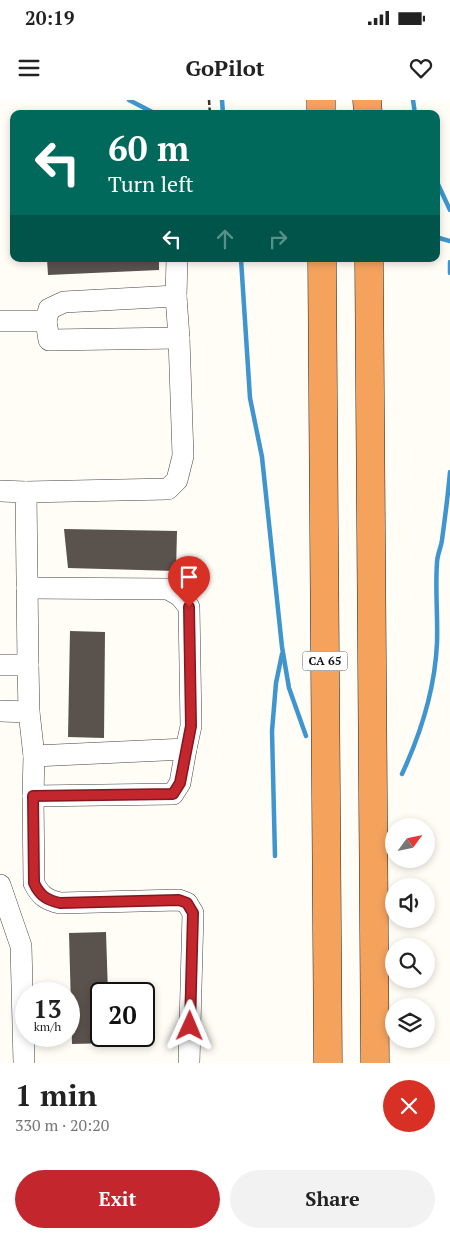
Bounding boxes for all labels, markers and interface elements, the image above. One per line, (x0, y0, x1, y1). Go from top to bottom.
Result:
text: 20:19 (25, 5, 74, 30)
text: GoPilot (185, 53, 265, 82)
icon: menu (15, 54, 43, 82)
icon: heart (407, 54, 435, 82)
text: 60 m (108, 125, 189, 171)
icon: left (25, 130, 90, 195)
text: Turn left (108, 169, 194, 198)
icon: left (158, 225, 186, 253)
icon: ahead (211, 225, 239, 253)
icon: right (264, 225, 292, 253)
pin (168, 556, 210, 607)
icon: arrive (175, 563, 203, 591)
road number: CA 65 (302, 652, 348, 670)
north arrow (385, 818, 435, 868)
map controls (385, 818, 435, 1048)
button: sound (385, 878, 435, 928)
button: search (385, 938, 435, 988)
speed limit sign: 20 (90, 982, 155, 1047)
text: 13 (33, 992, 62, 1025)
button: layers (385, 998, 435, 1048)
position arrow (163, 999, 215, 1051)
text: km/h (34, 1019, 61, 1034)
text: 1 min (15, 1075, 97, 1115)
button: close (383, 1080, 435, 1132)
text: 330 m · 20:20 (15, 1114, 109, 1136)
button: Exit (15, 1170, 220, 1228)
button: Share (230, 1170, 435, 1228)

